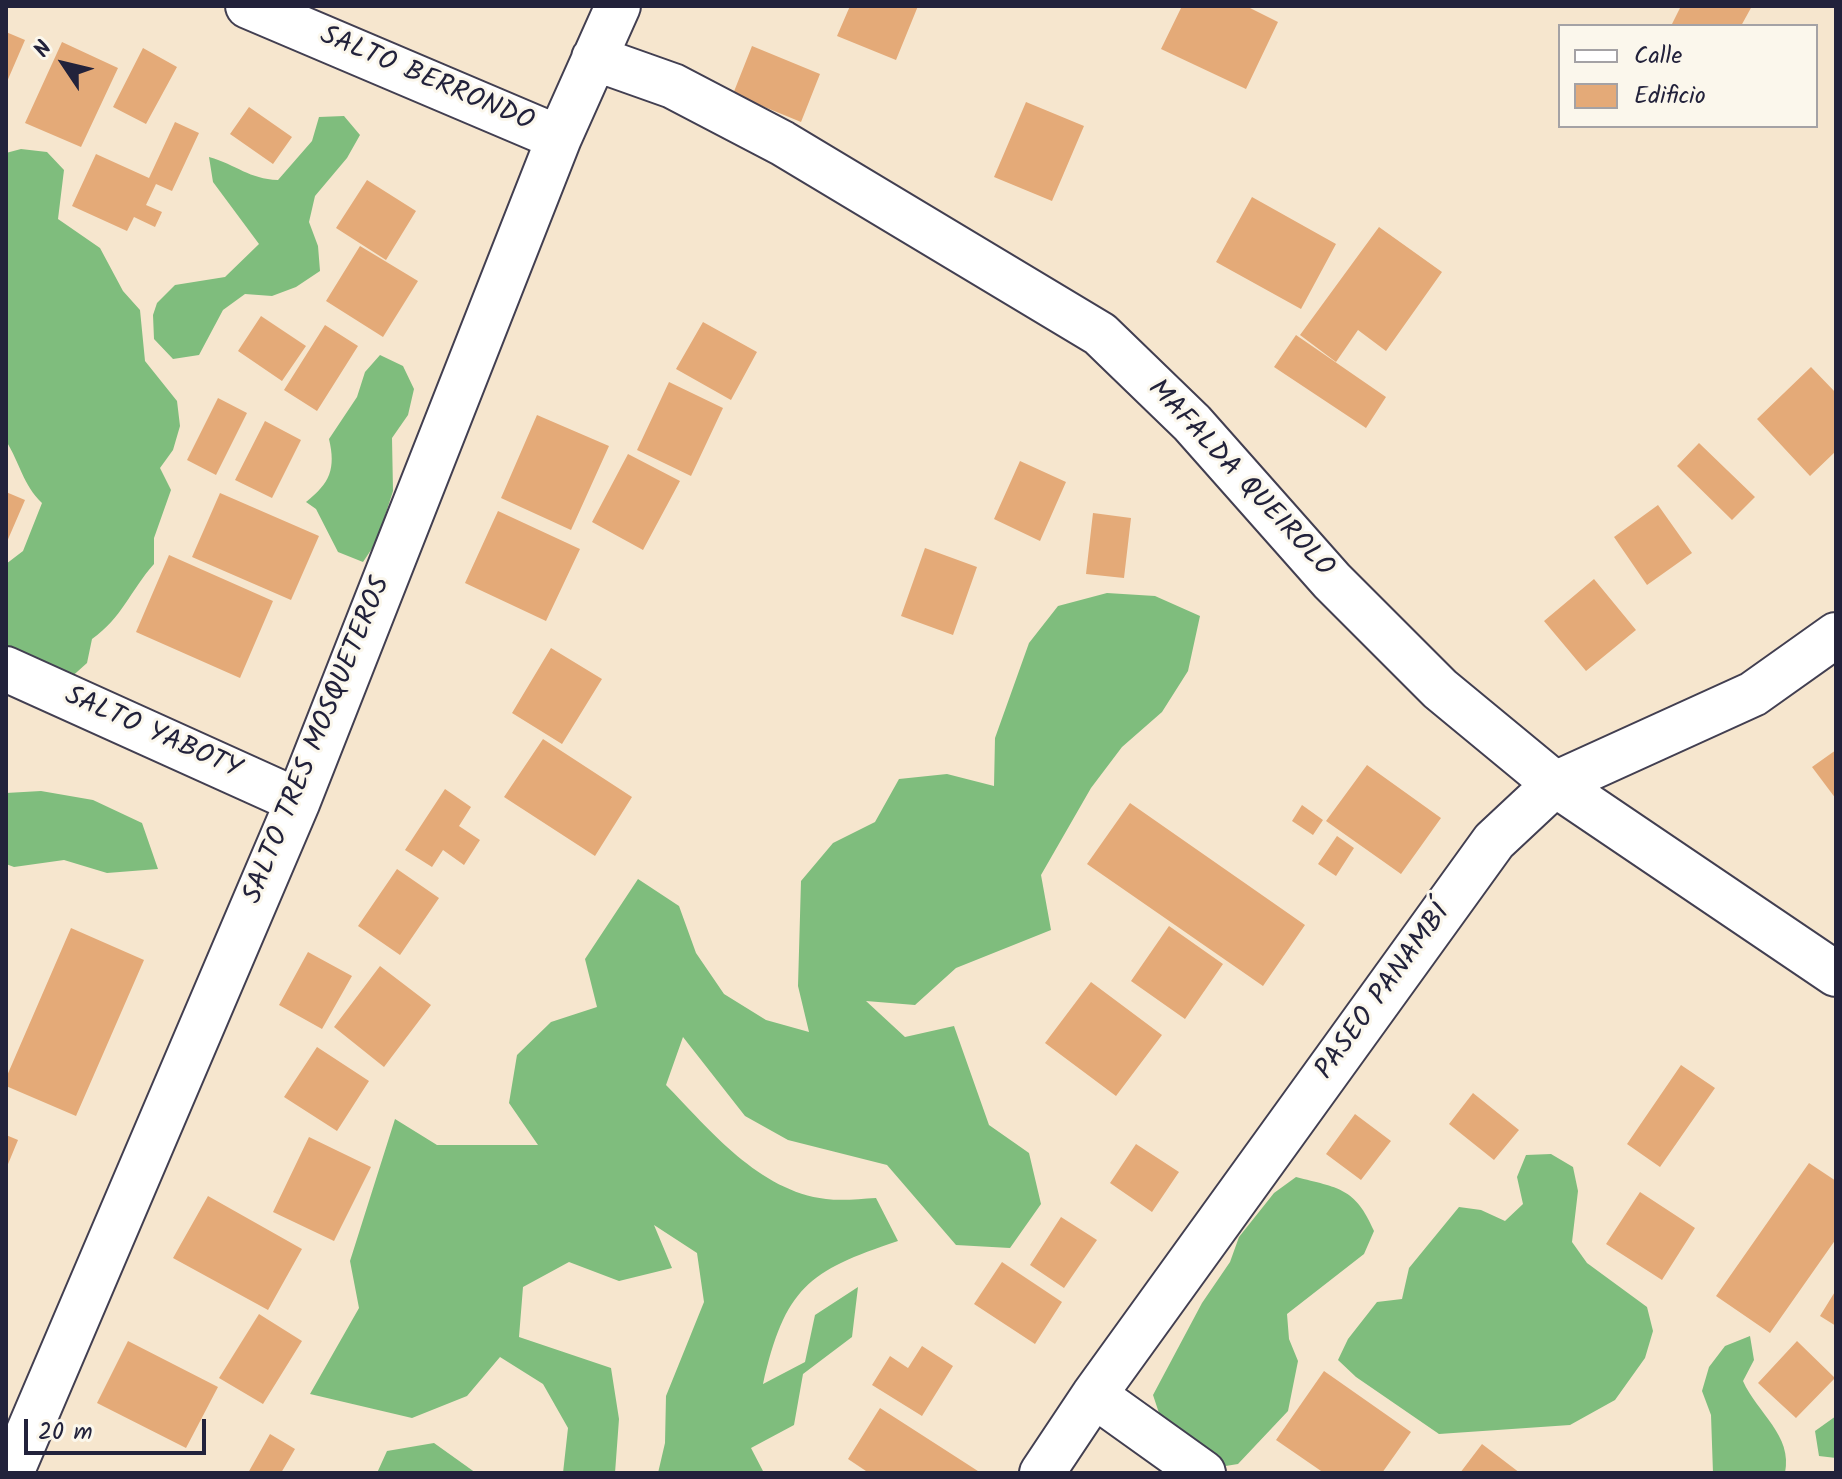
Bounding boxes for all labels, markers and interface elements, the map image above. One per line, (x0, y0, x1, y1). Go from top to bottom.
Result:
street label: SALTO BERRONDO (314, 21, 538, 141)
north arrow (24, 24, 104, 104)
legend (1558, 24, 1818, 128)
text: N (26, 34, 62, 66)
text: Calle (1634, 37, 1682, 76)
text: Edificio (1634, 77, 1706, 116)
street label: MAFALDA QUEIROLO (1139, 374, 1339, 586)
street label: SALTO TRES MOSQUETEROS (238, 573, 400, 909)
street label: SALTO YABOTY (58, 681, 246, 789)
street label: PASEO PANAMBÍ (1310, 899, 1460, 1087)
scale bar (28, 1403, 210, 1453)
text: 20 m (38, 1413, 93, 1452)

